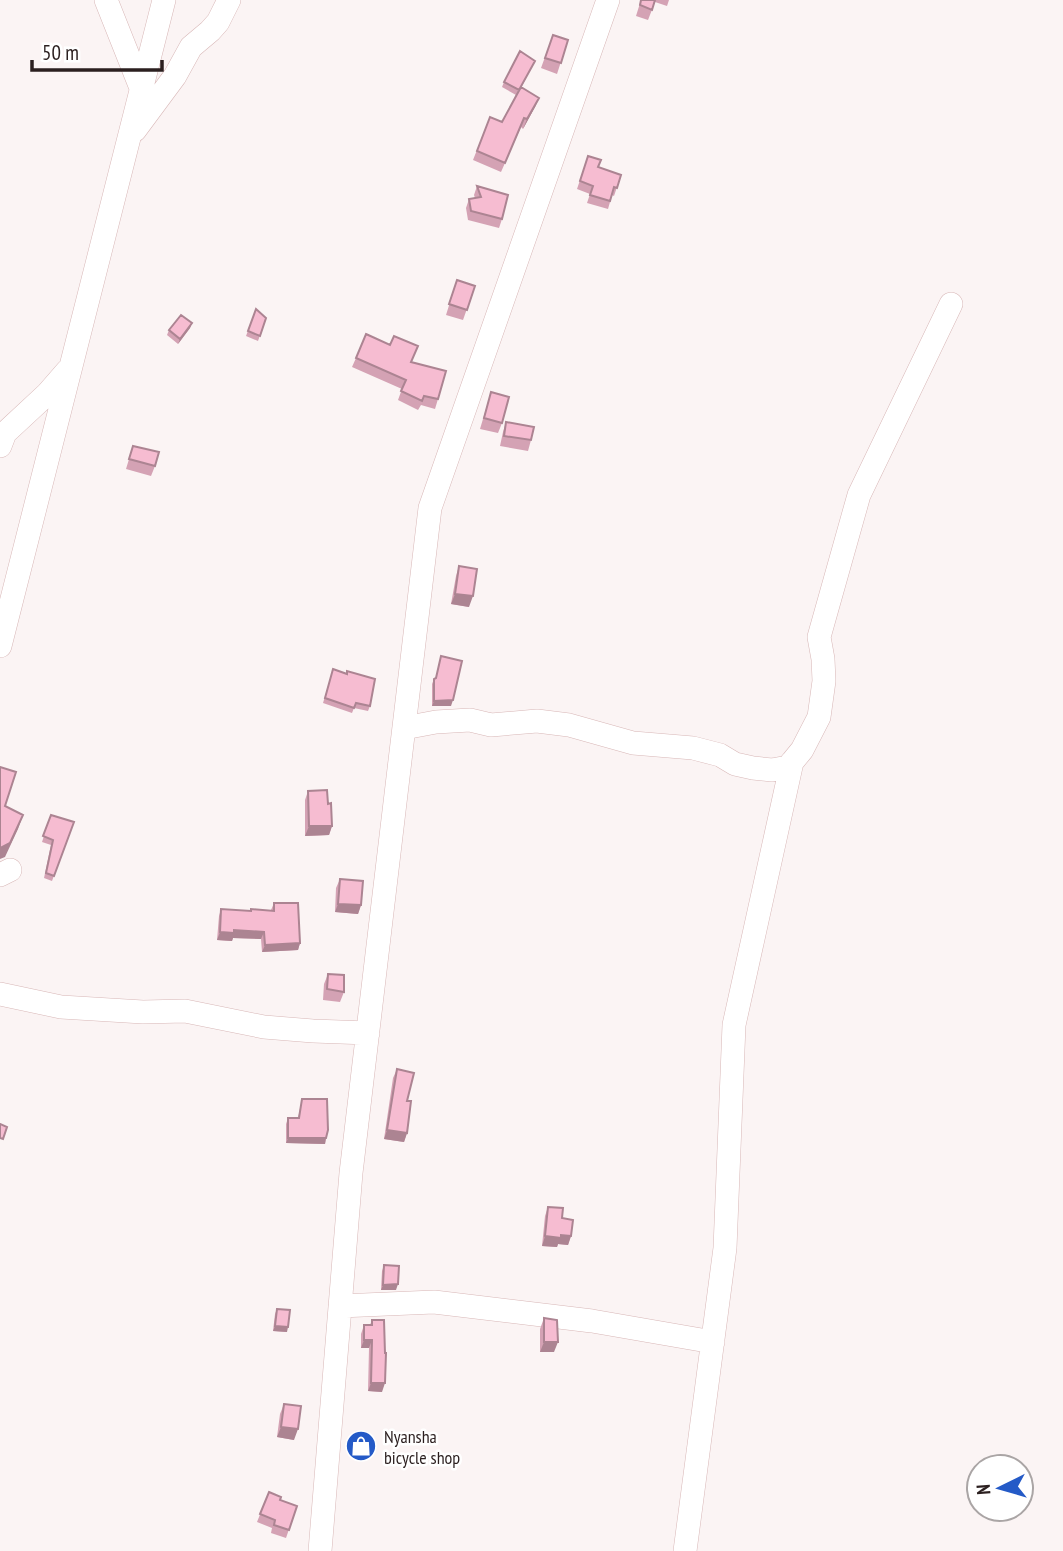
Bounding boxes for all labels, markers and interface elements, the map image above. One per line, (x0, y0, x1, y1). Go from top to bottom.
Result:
scale bar (32, 28, 161, 72)
text: 50 m (42, 39, 79, 66)
place label: Nyansha bicycle shop (384, 1425, 460, 1469)
shop icon: Nyansha bicycle shop (344, 1429, 378, 1463)
north arrow (965, 1453, 1035, 1523)
text: N (971, 1483, 995, 1496)

